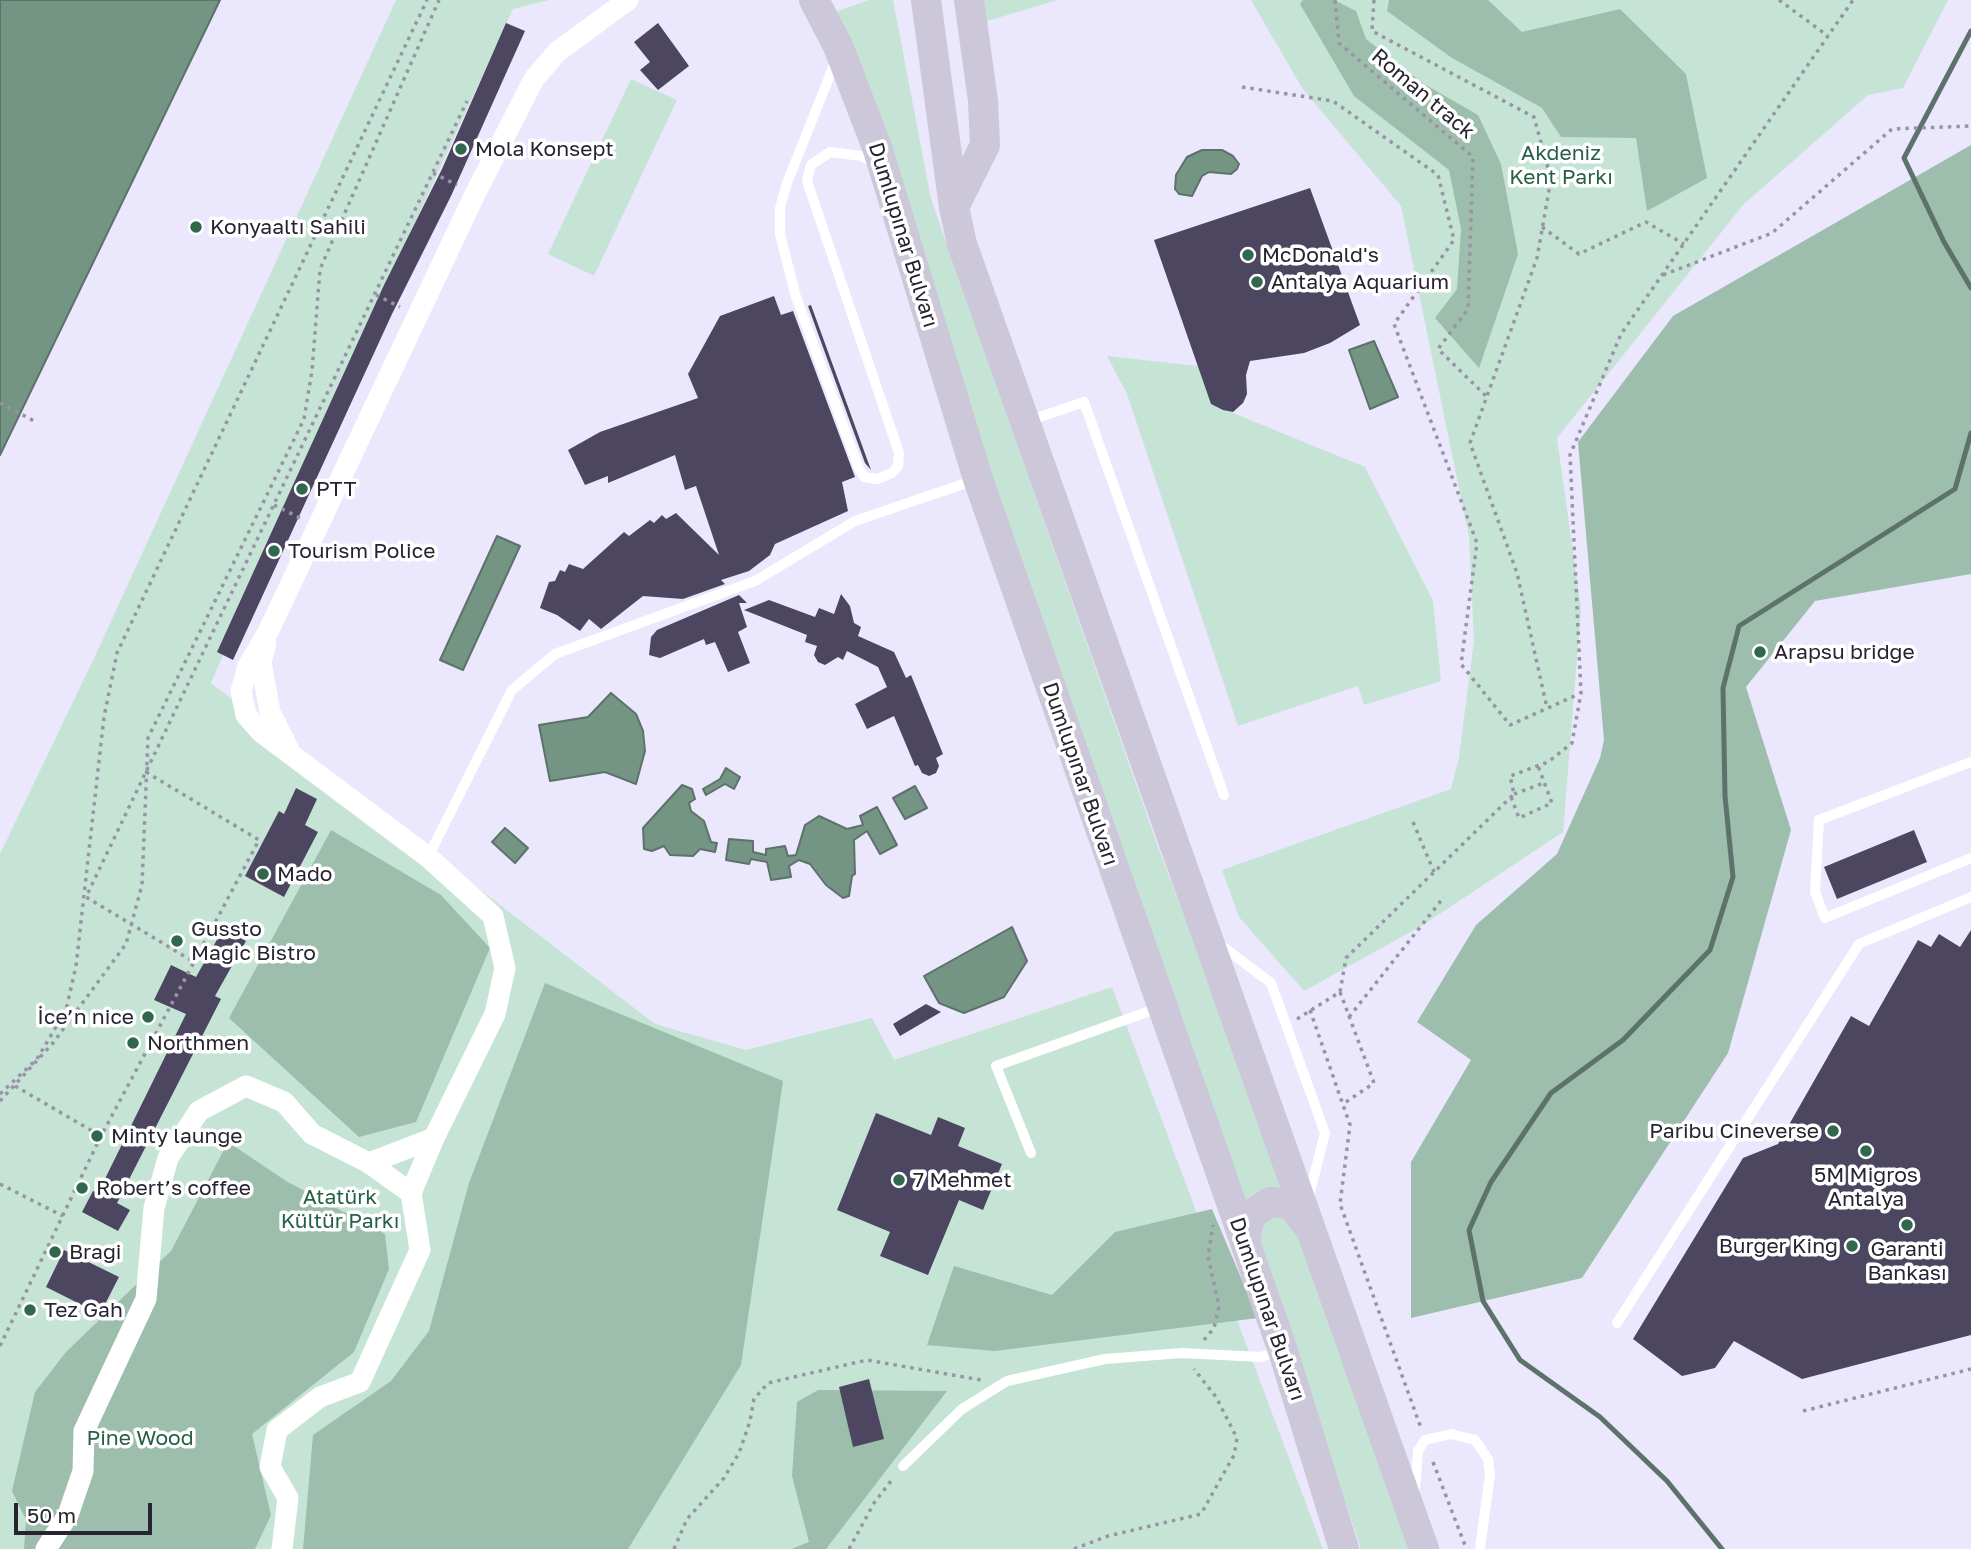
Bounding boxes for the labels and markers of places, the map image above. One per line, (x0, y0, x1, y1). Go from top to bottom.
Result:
place label: Mola Konsept (475, 136, 614, 162)
marker: Mola Konsept (453, 141, 469, 157)
place label: Konyaaltı Sahili (210, 214, 366, 240)
marker: Konyaaltı Sahili (188, 219, 204, 235)
place label: McDonald's (1262, 242, 1379, 268)
marker: McDonald's (1240, 247, 1256, 263)
place label: Antalya Aquarium (1271, 269, 1449, 295)
marker: Antalya Aquarium (1249, 274, 1265, 290)
place label: PTT (316, 476, 356, 502)
marker: PTT (294, 481, 310, 497)
place label: Tourism Police (288, 538, 435, 564)
marker: Tourism Police (266, 543, 282, 559)
place label: Arapsu bridge (1774, 639, 1915, 665)
marker: Arapsu bridge (1752, 644, 1768, 660)
place label: Mado (277, 861, 332, 887)
marker: Mado (255, 866, 271, 882)
place label: Gussto Magic Bistro (191, 916, 316, 966)
marker: Gussto Magic Bistro (169, 933, 185, 949)
place label: İce’n nice (37, 1004, 134, 1030)
marker: İce’n nice (140, 1009, 156, 1025)
place label: Northmen (147, 1030, 249, 1056)
marker: Northmen (125, 1035, 141, 1051)
place label: Paribu Cineverse (1649, 1118, 1819, 1144)
place label: Minty launge (111, 1123, 243, 1149)
marker: Paribu Cineverse (1825, 1123, 1841, 1139)
marker: Minty launge (89, 1128, 105, 1144)
marker: 5M Migros Antalya (1858, 1143, 1874, 1159)
place label: 5M Migros Antalya (1814, 1162, 1918, 1212)
place label: 7 Mehmet (913, 1167, 1012, 1193)
marker: 7 Mehmet (891, 1172, 907, 1188)
place label: Robert’s coffee (96, 1175, 251, 1201)
marker: Robert’s coffee (74, 1180, 90, 1196)
marker: Garanti Bankası (1899, 1217, 1915, 1233)
place label: Burger King (1719, 1233, 1838, 1259)
place label: Garanti Bankası (1867, 1236, 1947, 1286)
marker: Burger King (1844, 1238, 1860, 1254)
place label: Bragi (69, 1239, 121, 1265)
marker: Bragi (47, 1244, 63, 1260)
place label: Tez Gah (44, 1297, 123, 1323)
marker: Tez Gah (22, 1302, 38, 1318)

